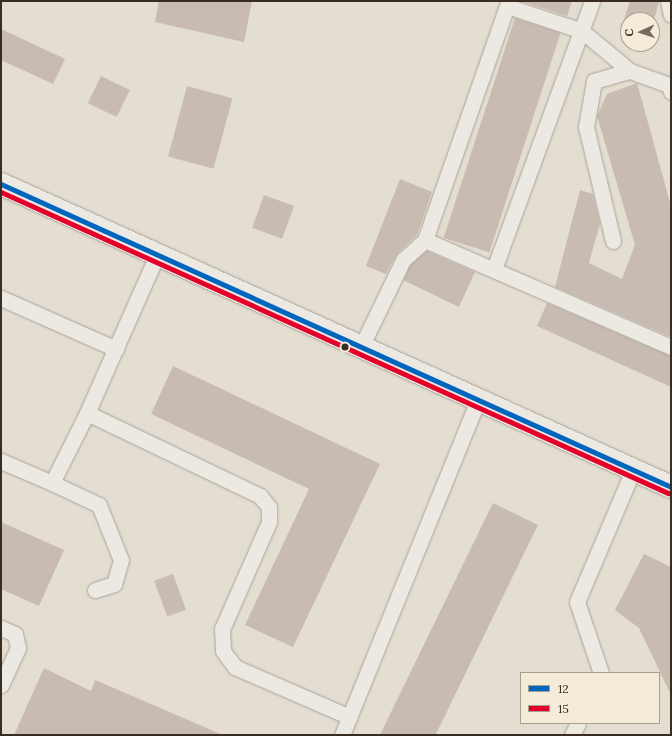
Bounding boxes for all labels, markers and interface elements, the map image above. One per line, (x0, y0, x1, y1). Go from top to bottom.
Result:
north arrow (620, 12, 660, 52)
text: С (622, 28, 636, 37)
unlabelled marker (340, 342, 350, 352)
legend (520, 672, 660, 724)
text: 12 (558, 681, 569, 696)
text: 15 (558, 701, 569, 716)

